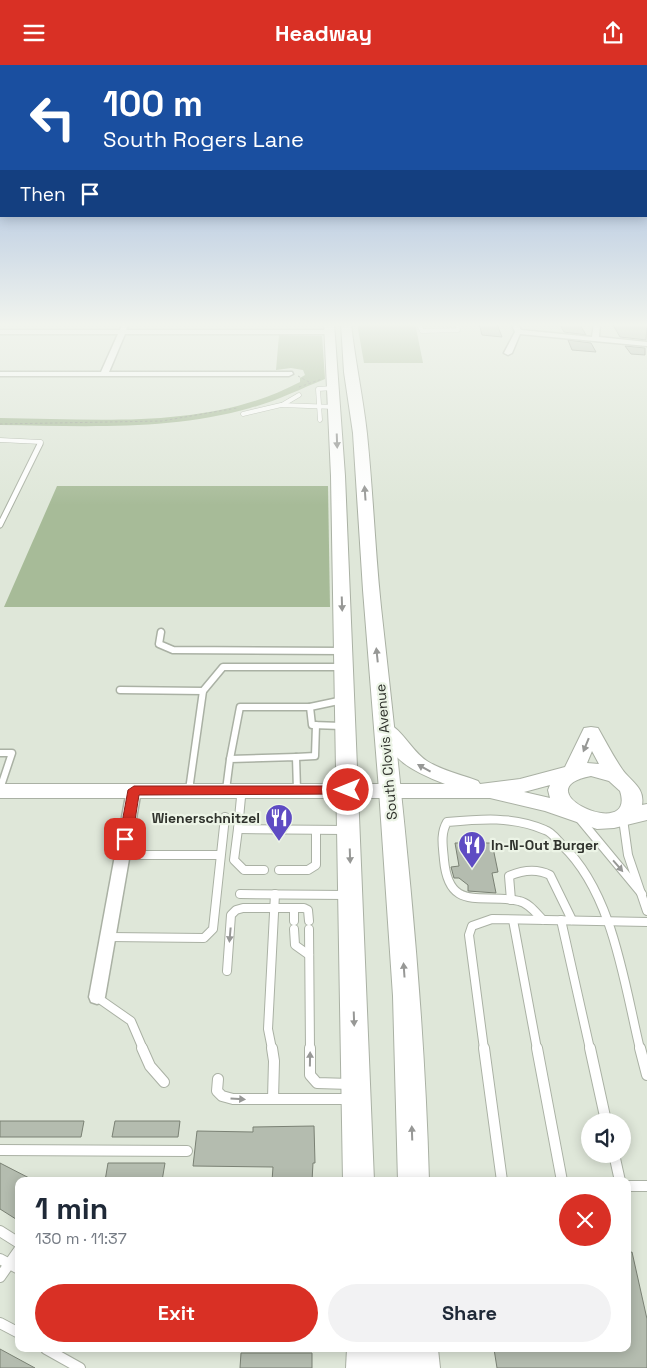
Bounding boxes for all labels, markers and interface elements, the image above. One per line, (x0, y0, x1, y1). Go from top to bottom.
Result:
icon: menu (20, 19, 48, 47)
text: Headway (275, 19, 372, 47)
icon: share (599, 19, 627, 47)
text: 100 m (103, 82, 203, 126)
icon: left (20, 85, 85, 150)
text: South Rogers Lane (103, 125, 304, 153)
icon: arrive (76, 180, 104, 208)
text: Then (20, 182, 66, 207)
one-way arrow (333, 434, 341, 450)
one-way arrow (360, 484, 368, 500)
one-way arrow (338, 596, 346, 612)
one-way arrow (373, 646, 381, 662)
street label: South Clovis Avenue (371, 683, 401, 821)
one-way arrow (582, 738, 590, 752)
position arrow (321, 763, 373, 815)
one-way arrow (418, 763, 431, 772)
restaurant icon: Wienerschnitzel (264, 803, 294, 842)
place label: Wienerschnitzel (152, 809, 260, 827)
pin (104, 818, 146, 860)
icon: arrive (111, 825, 139, 853)
restaurant icon: In-N-Out Burger (457, 830, 487, 869)
place label: In-N-Out Burger (491, 836, 599, 854)
one-way arrow (346, 848, 354, 864)
one-way arrow (612, 860, 623, 872)
one-way arrow (225, 928, 233, 944)
one-way arrow (399, 962, 407, 978)
one-way arrow (351, 1011, 359, 1027)
one-way arrow (306, 1051, 314, 1067)
one-way arrow (230, 1095, 246, 1103)
map controls (581, 1113, 631, 1163)
button: sound (581, 1113, 631, 1163)
one-way arrow (407, 1124, 415, 1140)
text: 1 min (35, 1189, 108, 1228)
button: close (559, 1194, 611, 1246)
text: 130 m · 11:37 (35, 1228, 127, 1249)
button: Exit (35, 1284, 318, 1342)
button: Share (328, 1284, 611, 1342)

